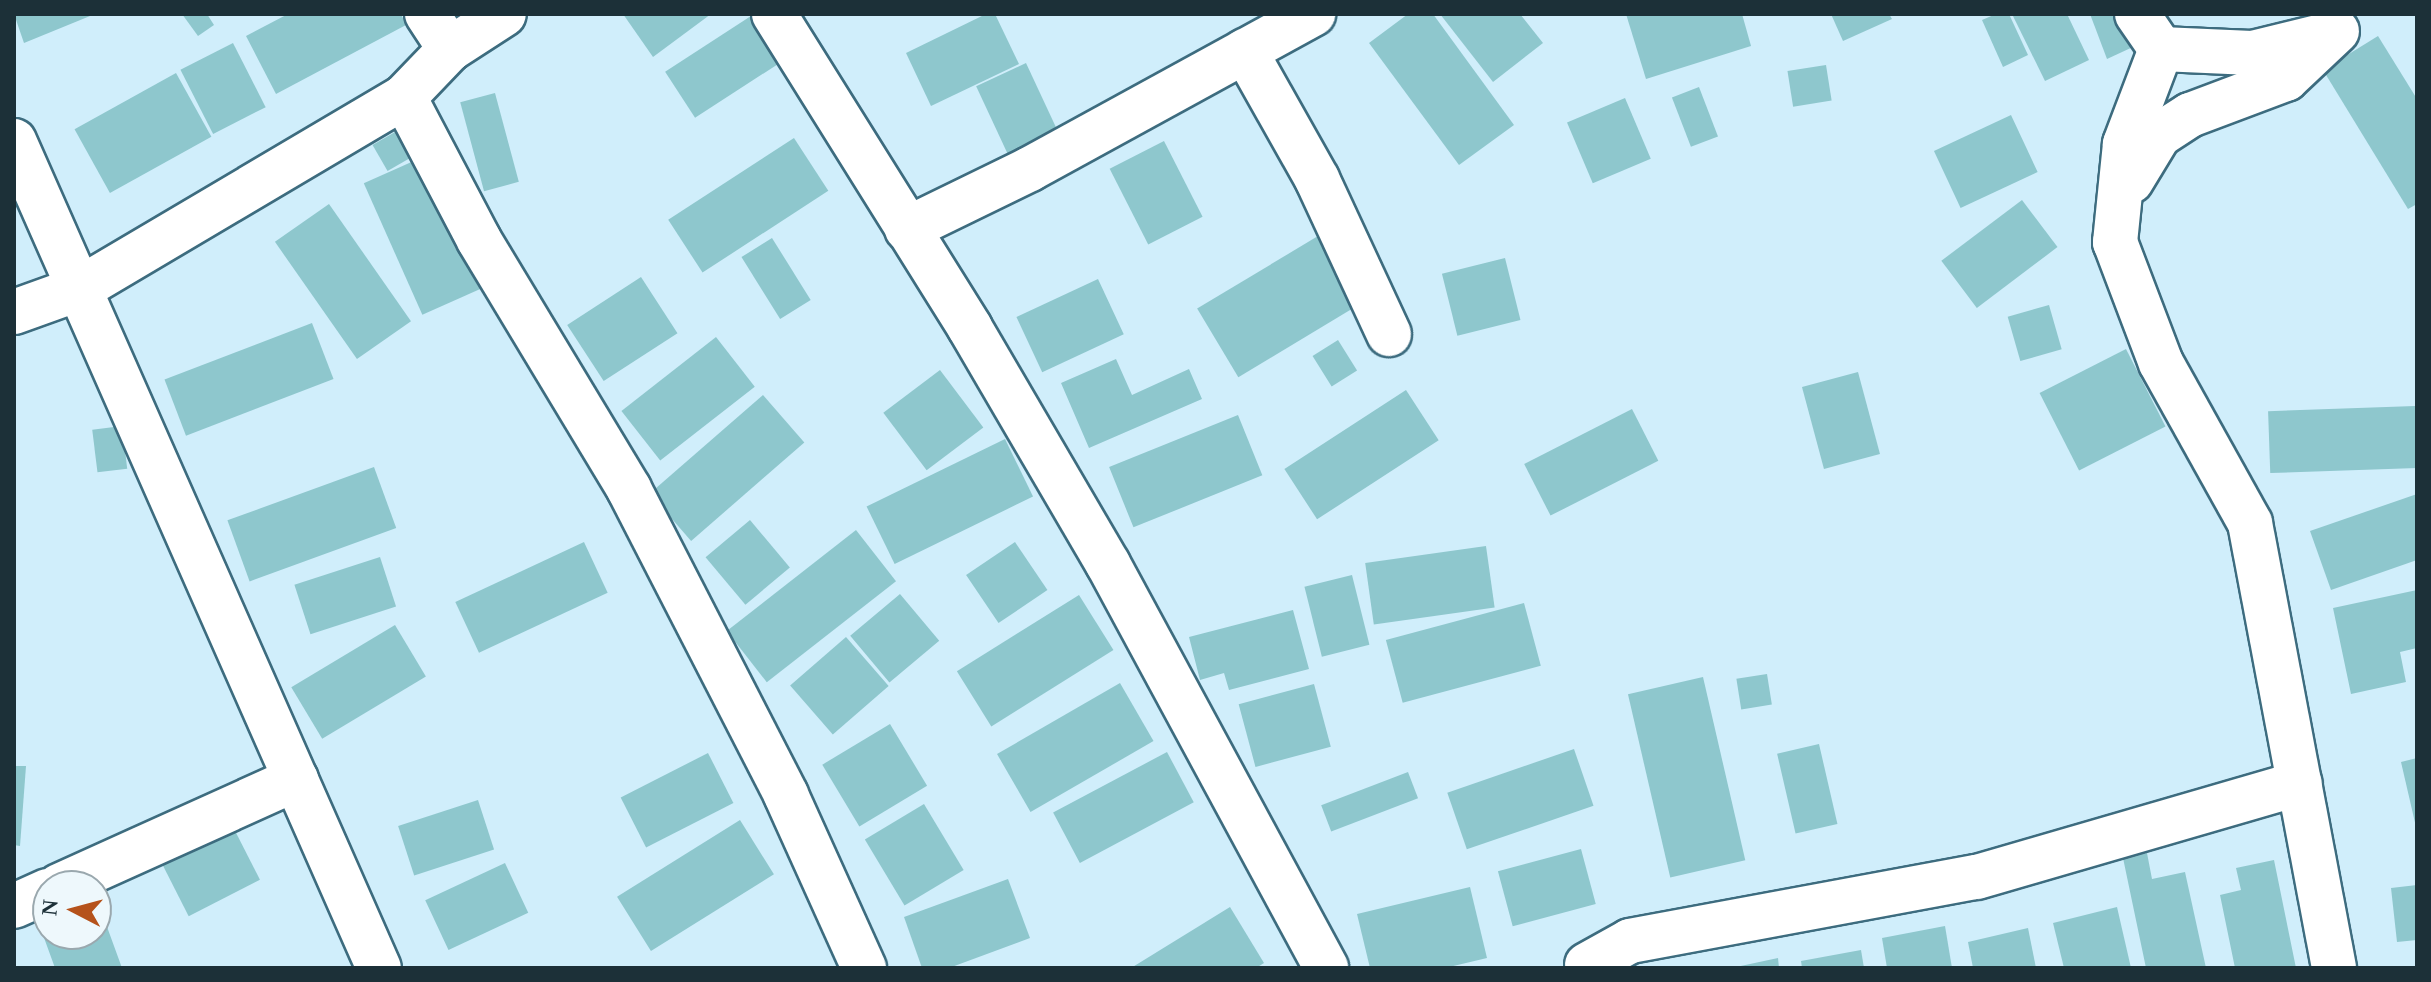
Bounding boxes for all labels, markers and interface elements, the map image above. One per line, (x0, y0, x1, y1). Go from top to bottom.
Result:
north arrow (32, 870, 112, 950)
text: N (36, 898, 63, 917)

